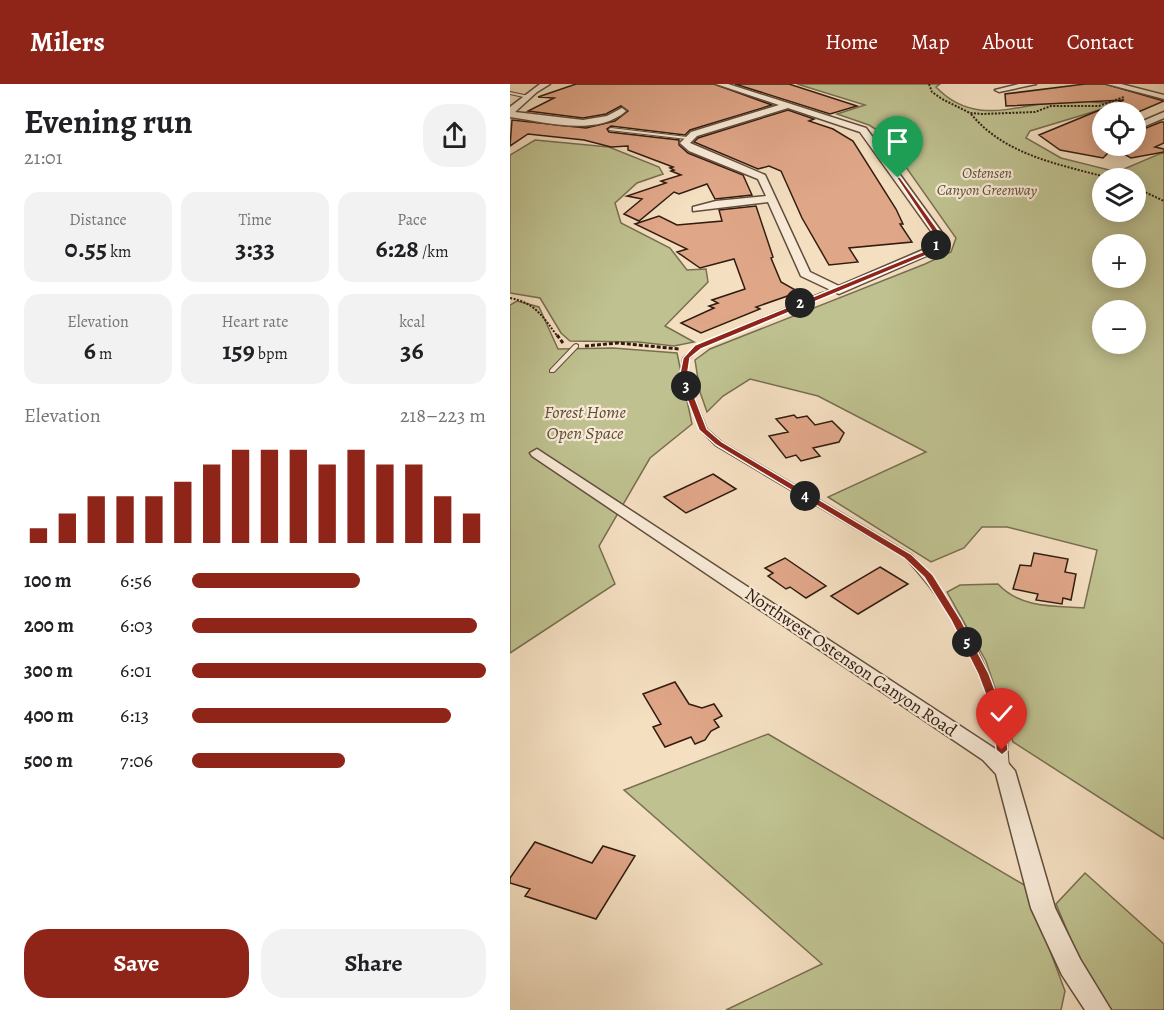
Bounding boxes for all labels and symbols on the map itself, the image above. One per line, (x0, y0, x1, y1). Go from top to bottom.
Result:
pin (872, 116, 923, 178)
park label: Ostensen Canyon Greenway (937, 163, 1038, 200)
pin: 1 (921, 230, 951, 260)
pin: 2 (785, 288, 815, 318)
pin: 3 (671, 371, 701, 401)
park label: Forest Home Open Space (544, 400, 626, 445)
pin: 4 (790, 481, 820, 511)
street label: Northwest Ostenson Canyon Road (740, 582, 962, 742)
pin: 5 (952, 627, 982, 657)
pin (976, 688, 1027, 750)

